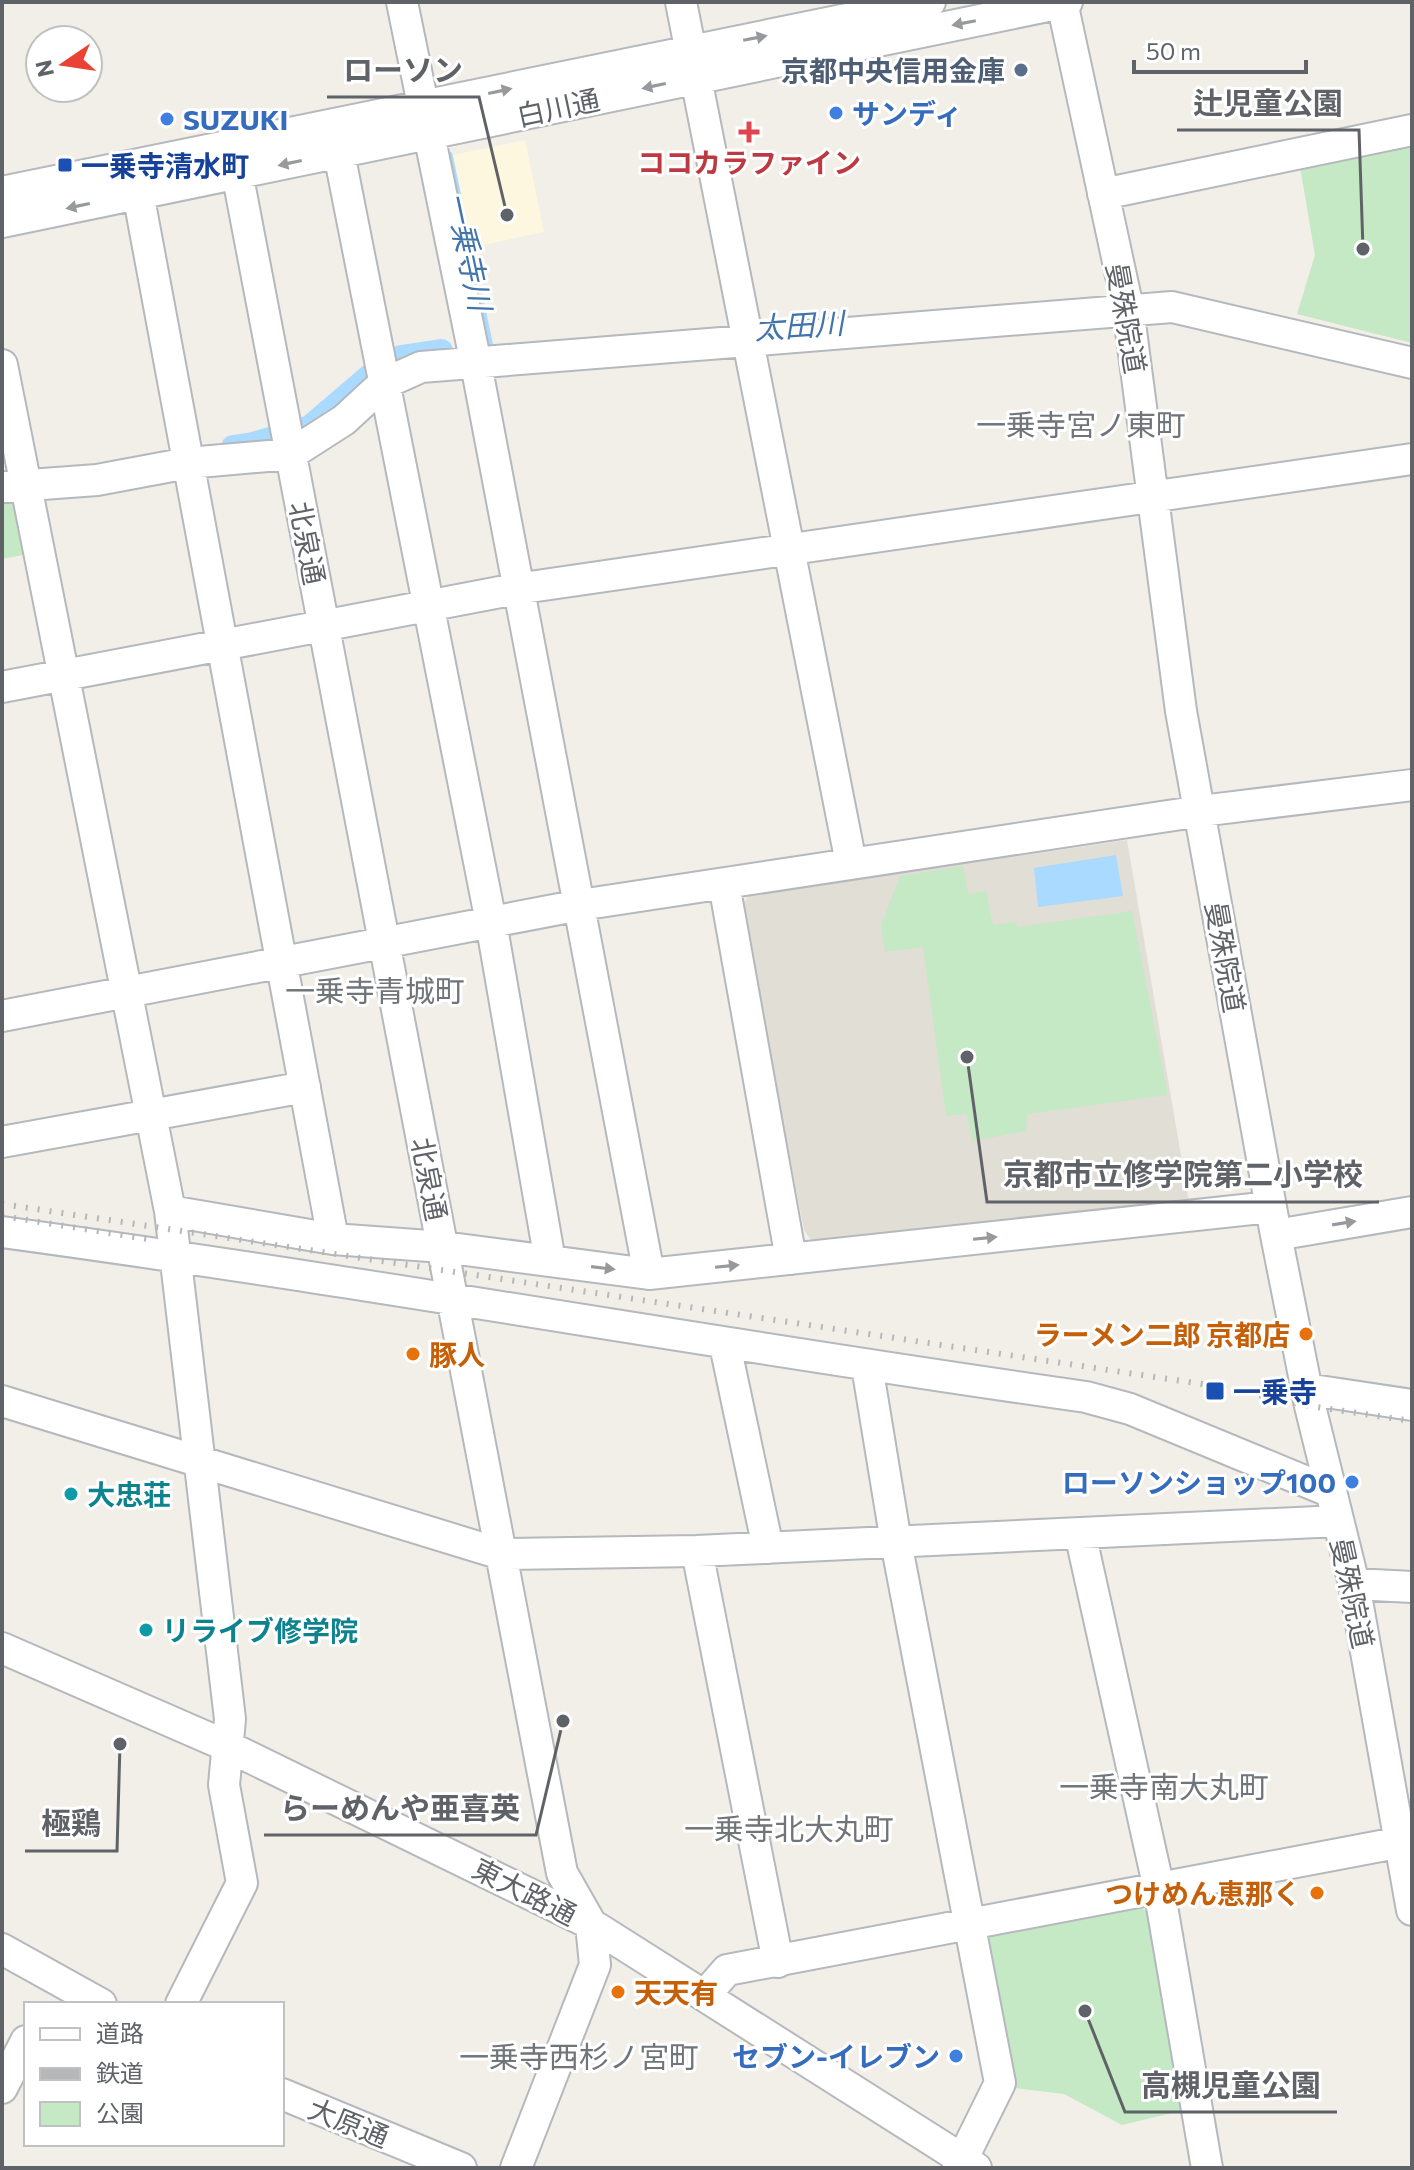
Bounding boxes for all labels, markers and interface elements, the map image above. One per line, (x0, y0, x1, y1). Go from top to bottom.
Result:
one-way arrow (951, 17, 976, 30)
north arrow (24, 24, 104, 104)
scale bar (1134, 24, 1306, 74)
one-way arrow (742, 31, 767, 43)
text: 50 m (1146, 36, 1201, 65)
callout: ローソン (327, 43, 479, 97)
text: ローソン (343, 50, 463, 87)
place label: 京都中央信用金庫 (781, 53, 1005, 87)
text: N (29, 58, 59, 80)
marker: 京都中央信用金庫 (1012, 61, 1030, 79)
callout: 辻児童公園 (1177, 76, 1359, 130)
one-way arrow (641, 80, 666, 93)
street label: 白川通 (513, 82, 603, 132)
text: 辻児童公園 (1193, 83, 1343, 120)
one-way arrow (488, 84, 513, 97)
place label: サンディ (852, 96, 962, 130)
place label: SUZUKI (183, 102, 288, 136)
marker: サンディ (827, 104, 845, 122)
marker: SUZUKI (158, 110, 176, 128)
marker: ココカラファイン (740, 123, 758, 141)
place label: ココカラファイン (637, 145, 861, 179)
place label: 一乗寺清水町 (81, 148, 249, 182)
marker: 一乗寺清水町 (56, 156, 74, 174)
one-way arrow (277, 157, 302, 170)
water label: 一乗寺川 (439, 188, 501, 316)
one-way arrow (66, 200, 91, 212)
street label: 曼殊院道 (1101, 260, 1153, 376)
water label: 太田川 (753, 302, 848, 346)
district label: 一乗寺宮ノ東町 (976, 405, 1186, 442)
street label: 北泉通 (283, 499, 333, 587)
street label: 曼殊院道 (1200, 899, 1252, 1015)
district label: 一乗寺青城町 (285, 971, 465, 1008)
street label: 北泉通 (405, 1135, 455, 1223)
callout: 京都市立修学院第二小学校 (987, 1148, 1379, 1202)
text: 京都市立修学院第二小学校 (1003, 1154, 1363, 1191)
one-way arrow (1332, 1217, 1357, 1229)
one-way arrow (973, 1231, 998, 1244)
one-way arrow (714, 1259, 739, 1272)
one-way arrow (591, 1262, 616, 1275)
place label: ラーメン二郎 京都店 (1034, 1317, 1290, 1351)
marker: ラーメン二郎 京都店 (1297, 1325, 1315, 1343)
place label: 豚人 (429, 1337, 485, 1371)
marker: 豚人 (404, 1345, 422, 1363)
place label: 一乗寺 (1233, 1374, 1317, 1408)
marker: 一乗寺 (1204, 1380, 1226, 1402)
place label: ローソンショップ100 (1062, 1465, 1336, 1499)
marker: ローソンショップ100 (1343, 1473, 1361, 1491)
place label: 大忠荘 (87, 1477, 171, 1511)
marker: 大忠荘 (62, 1485, 80, 1503)
street label: 曼殊院道 (1325, 1535, 1381, 1651)
place label: リライブ修学院 (162, 1613, 358, 1647)
marker: リライブ修学院 (137, 1621, 155, 1639)
district label: 一乗寺南大丸町 (1059, 1767, 1269, 1804)
callout: らーめんや亜喜英 (264, 1781, 536, 1835)
text: らーめんや亜喜英 (280, 1788, 520, 1825)
callout: 極鶏 (25, 1797, 117, 1851)
text: 極鶏 (41, 1803, 101, 1840)
district label: 一乗寺北大丸町 (684, 1809, 894, 1846)
street label: 東大路通 (467, 1850, 583, 1932)
place label: つけめん恵那く (1105, 1876, 1301, 1910)
marker: つけめん恵那く (1308, 1884, 1326, 1902)
place label: 天天有 (634, 1975, 718, 2009)
marker: 天天有 (609, 1983, 627, 2001)
legend (24, 2002, 284, 2146)
text: 道路 (96, 2018, 144, 2047)
district label: 一乗寺西杉ノ宮町 (459, 2037, 699, 2074)
place label: セブン-イレブン (732, 2039, 940, 2073)
marker: セブン-イレブン (947, 2047, 965, 2065)
text: 鉄道 (96, 2058, 144, 2087)
callout: 高槻児童公園 (1125, 2058, 1337, 2112)
text: 高槻児童公園 (1141, 2065, 1321, 2102)
street label: 大原通 (304, 2091, 394, 2153)
text: 公園 (96, 2098, 144, 2127)

